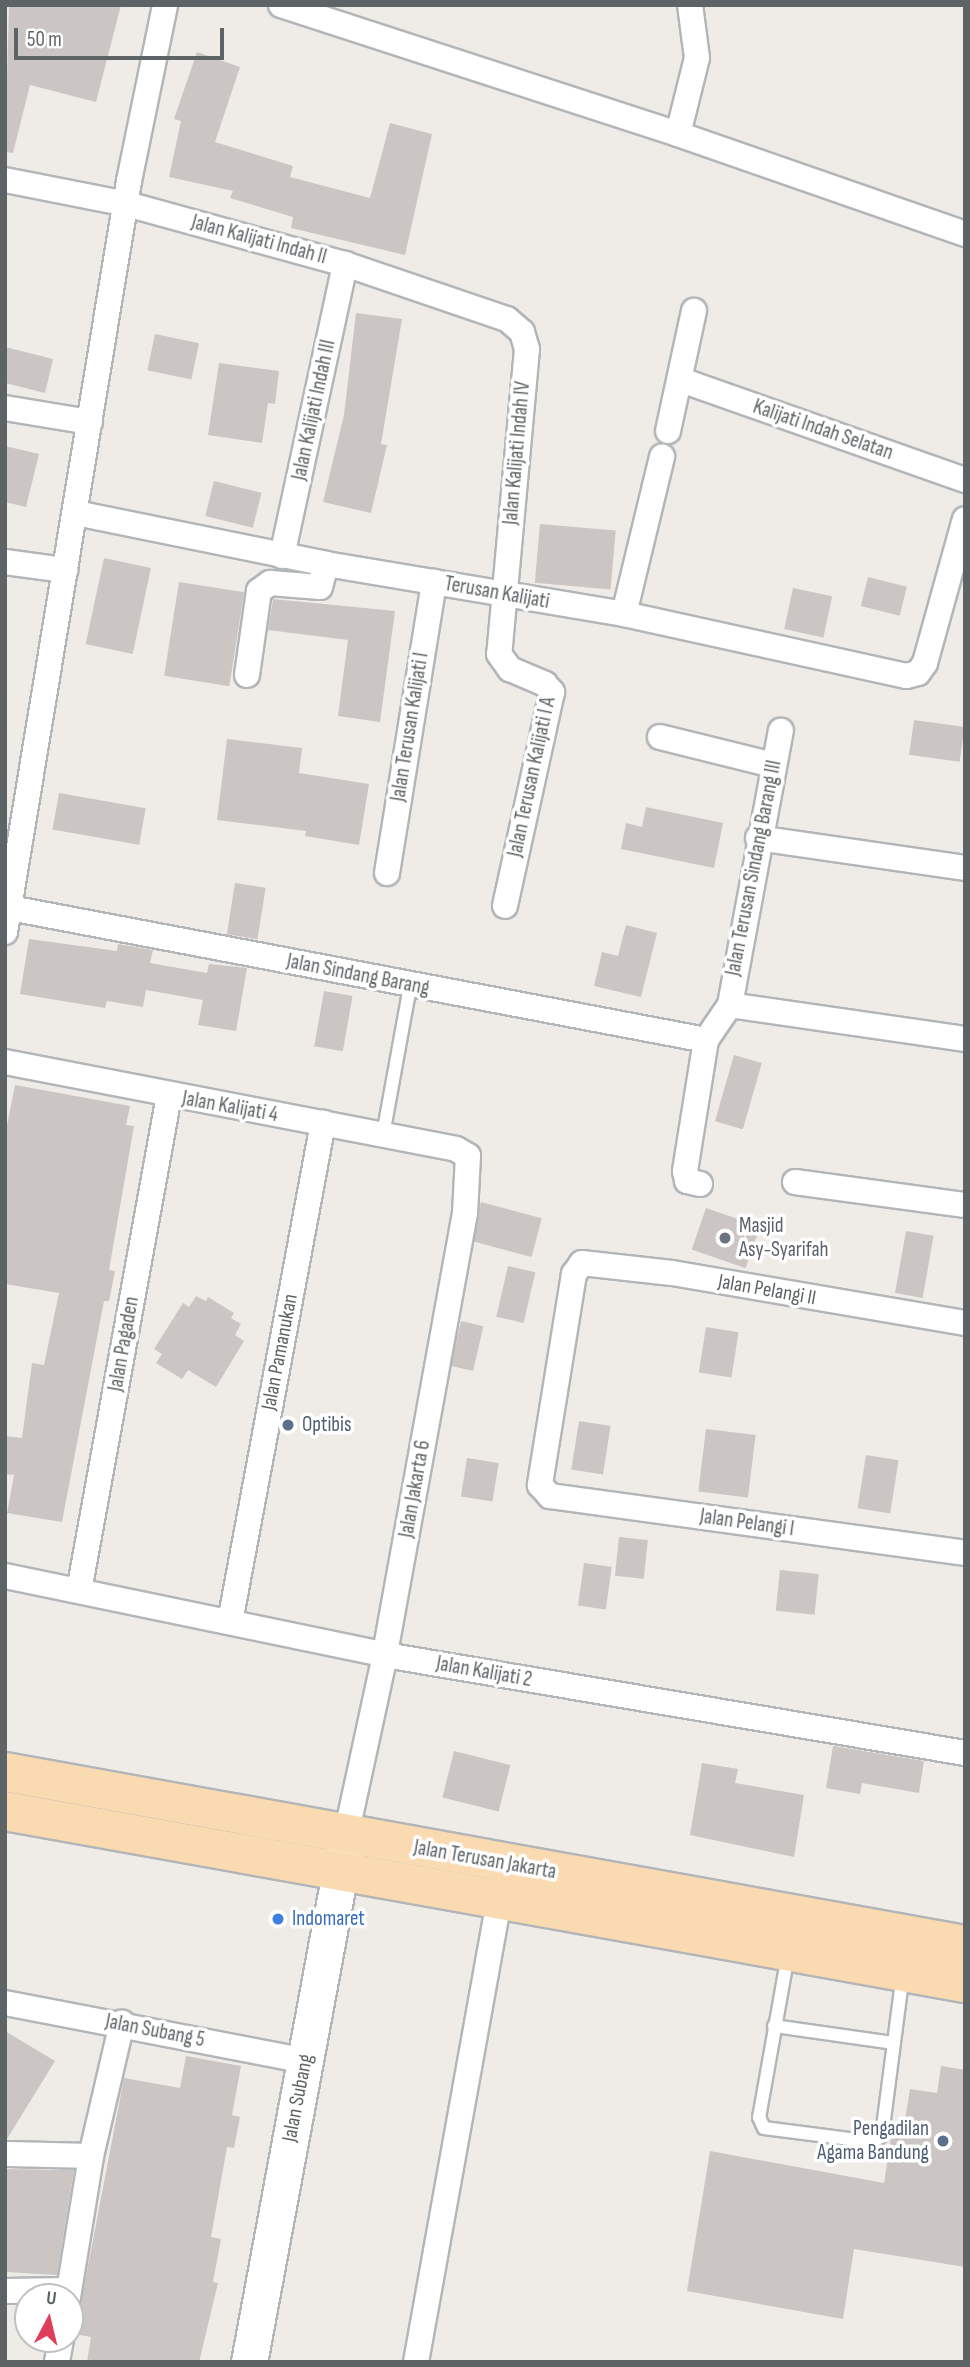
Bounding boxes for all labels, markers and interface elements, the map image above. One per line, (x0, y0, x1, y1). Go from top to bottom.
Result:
scale bar (18, 14, 228, 58)
text: 50 m (27, 27, 62, 52)
street label: Jalan Kalijati Indah II (189, 210, 329, 270)
street label: Jalan Kalijati Indah III (287, 337, 341, 483)
street label: Jalan Kalijati Indah IV (498, 380, 536, 526)
street label: Kalijati Indah Selatan (750, 394, 896, 466)
street label: Terusan Kalijati (443, 571, 551, 615)
street label: Jalan Terusan Kalijati I (386, 651, 434, 803)
street label: Jalan Terusan Kalijati I A (503, 695, 561, 859)
street label: Jalan Terusan Sindang Barang III (721, 758, 787, 978)
street label: Jalan Sindang Barang (285, 949, 431, 1001)
street label: Jalan Kalijati 4 (180, 1086, 280, 1128)
place label: Masjid Asy-Syarifah (739, 1213, 829, 1263)
marker: Masjid Asy-Syarifah (717, 1230, 733, 1246)
street label: Jalan Pelangi II (716, 1269, 818, 1311)
street label: Jalan Pamanukan (256, 1292, 304, 1412)
street label: Jalan Pagaden (103, 1295, 145, 1393)
place label: Optibis (302, 1412, 352, 1438)
marker: Optibis (280, 1417, 296, 1433)
street label: Jalan Jakarta 6 (394, 1438, 436, 1540)
street label: Jalan Pelangi I (698, 1504, 796, 1542)
street label: Jalan Kalijati 2 (434, 1651, 534, 1693)
street label: Jalan Terusan Jakarta (412, 1835, 558, 1885)
place label: Indomaret (292, 1906, 365, 1932)
marker: Indomaret (270, 1911, 286, 1927)
street label: Jalan Subang 5 (103, 2009, 207, 2053)
street label: Jalan Subang (277, 2052, 319, 2144)
place label: Pengadilan Agama Bandung (817, 2116, 929, 2166)
marker: Pengadilan Agama Bandung (935, 2133, 951, 2149)
north arrow (14, 2283, 84, 2353)
text: U (45, 2287, 58, 2311)

